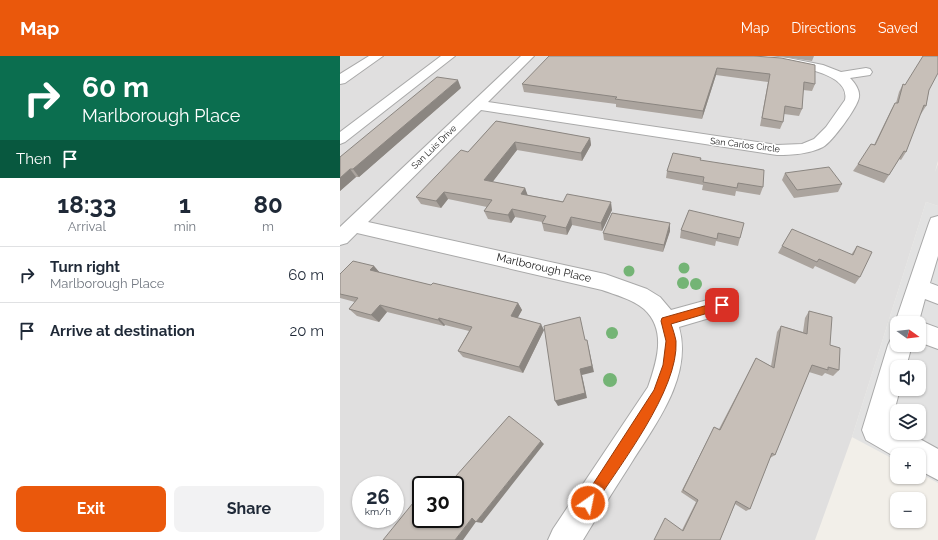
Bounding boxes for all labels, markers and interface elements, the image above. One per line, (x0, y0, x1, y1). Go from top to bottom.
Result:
text: Map (20, 17, 59, 39)
text: Map (741, 20, 769, 36)
text: Directions (791, 20, 856, 36)
text: Saved (878, 20, 918, 36)
text: 60 m (82, 71, 149, 104)
icon: right (16, 72, 68, 124)
text: Marlborough Place (82, 105, 240, 126)
street label: San Luis Drive (409, 123, 459, 171)
street label: San Carlos Circle (709, 136, 781, 154)
icon: arrive (59, 148, 81, 170)
text: Then (16, 150, 51, 168)
text: 18:33 (57, 190, 116, 219)
text: 1 (179, 190, 191, 219)
text: 80 (253, 190, 283, 219)
text: Arrival (68, 219, 106, 234)
text: min (174, 219, 196, 234)
text: m (262, 219, 274, 234)
street label: Marlborough Place (495, 251, 593, 285)
text: Turn right (50, 258, 120, 276)
icon: right (16, 264, 38, 286)
text: 60 m (288, 266, 324, 284)
text: Marlborough Place (50, 276, 164, 291)
pin (705, 288, 739, 322)
icon: arrive (711, 294, 733, 316)
north arrow (890, 316, 926, 352)
map controls (890, 316, 926, 528)
icon: arrive (16, 320, 38, 342)
text: Arrive at destination (50, 322, 195, 340)
text: 20 m (289, 322, 324, 340)
button: sound (890, 360, 926, 396)
button: layers (890, 404, 926, 440)
button: + (890, 448, 926, 484)
speed limit sign: 30 (412, 476, 464, 528)
position arrow (567, 482, 609, 524)
text: 26 (366, 485, 390, 509)
button: Exit (16, 486, 166, 532)
button: Share (174, 486, 324, 532)
button: − (890, 492, 926, 528)
text: km/h (365, 506, 391, 517)

